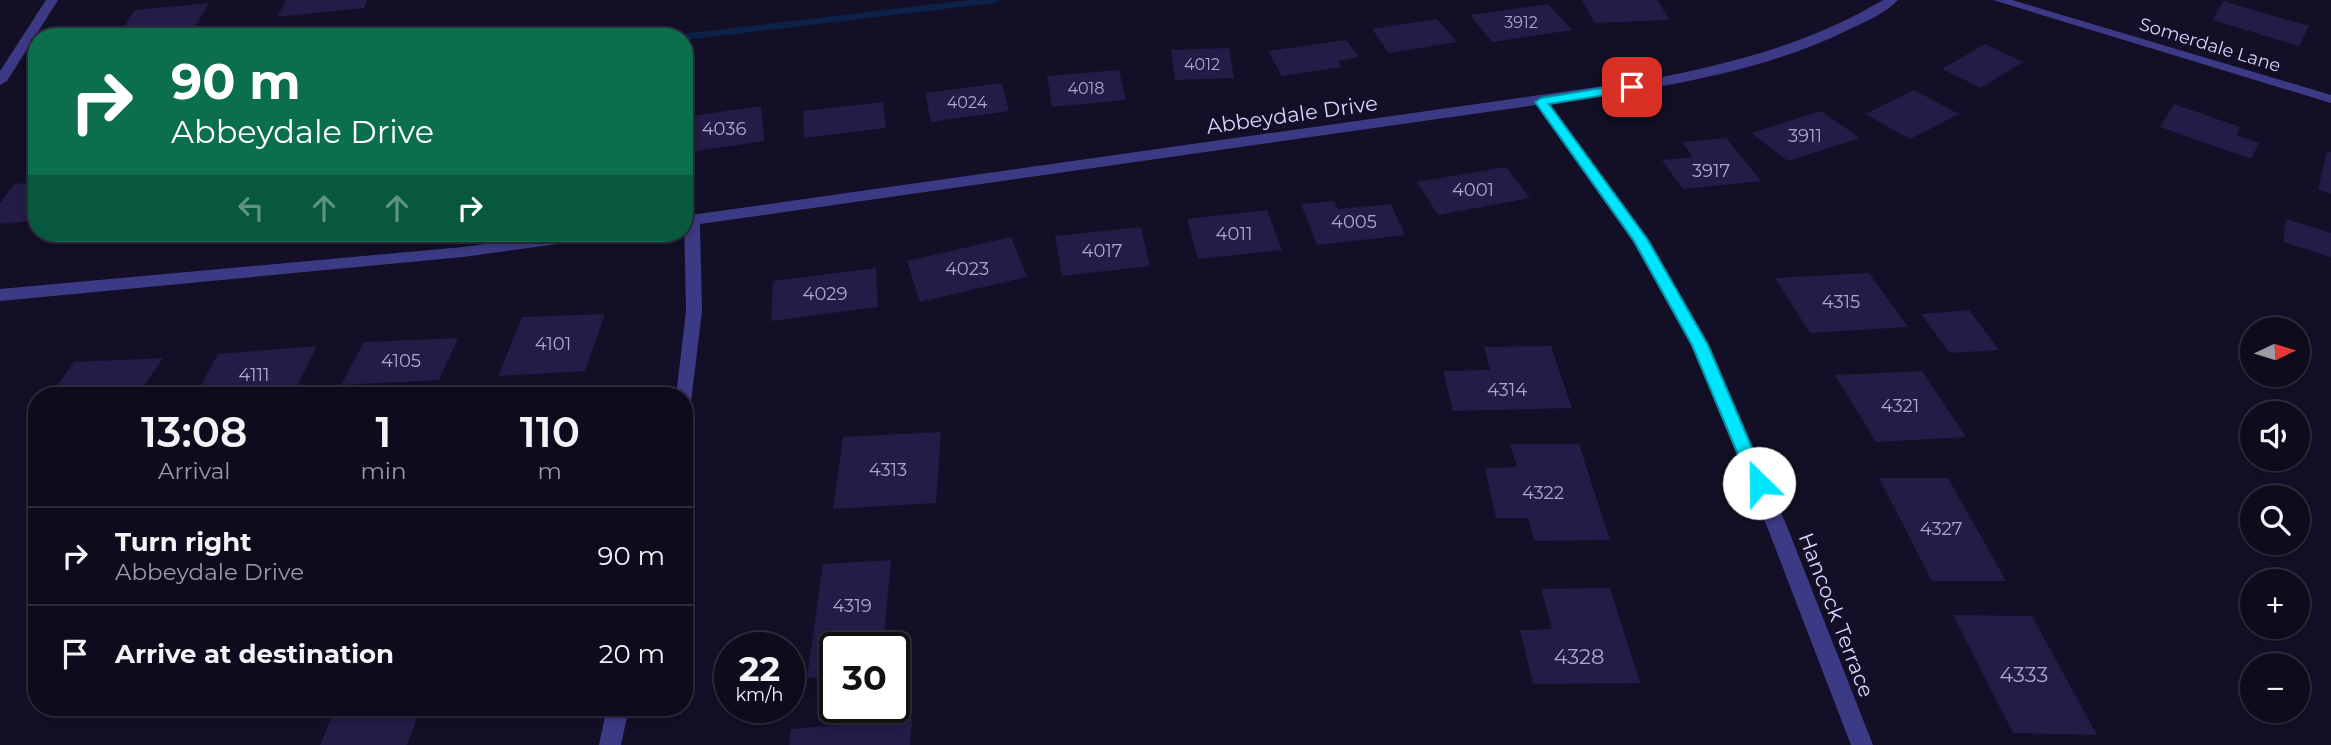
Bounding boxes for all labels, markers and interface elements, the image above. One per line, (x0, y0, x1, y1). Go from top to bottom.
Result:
house number: 3912 (1504, 13, 1538, 32)
street label: Somerdale Lane (2137, 13, 2284, 77)
text: 90 m (171, 52, 301, 111)
house number: 4012 (1184, 55, 1220, 74)
icon: right (56, 56, 147, 147)
pin (1602, 57, 1662, 117)
icon: arrive (1613, 68, 1651, 106)
house number: 4018 (1067, 79, 1105, 98)
street label: Abbeydale Drive (1205, 90, 1379, 139)
house number: 4024 (947, 93, 988, 112)
text: Abbeydale Drive (171, 112, 434, 151)
house number: 4036 (702, 118, 746, 140)
house number: 3911 (1788, 125, 1822, 147)
house number: 3917 (1692, 160, 1730, 182)
house number: 4001 (1452, 179, 1494, 201)
icon: left (232, 189, 270, 227)
icon: ahead (305, 189, 343, 227)
icon: ahead (378, 189, 416, 227)
icon: right (451, 189, 489, 227)
house number: 4005 (1331, 211, 1377, 233)
house number: 4011 (1216, 223, 1252, 245)
house number: 4017 (1082, 240, 1122, 262)
house number: 4023 (945, 258, 989, 280)
house number: 4029 (803, 283, 848, 305)
house number: 4315 (1822, 291, 1860, 313)
north arrow (2240, 317, 2310, 387)
map controls (2240, 317, 2310, 723)
house number: 4101 (535, 333, 571, 355)
house number: 4105 (381, 350, 421, 372)
house number: 4111 (239, 364, 269, 386)
house number: 4314 (1487, 379, 1527, 401)
house number: 4321 (1881, 395, 1919, 417)
button: sound (2240, 401, 2310, 471)
text: 13:08 (141, 406, 247, 458)
text: 1 (376, 406, 392, 458)
text: 110 (520, 406, 580, 458)
position arrow (1722, 446, 1796, 520)
text: Arrival (158, 457, 231, 485)
text: min (360, 457, 407, 485)
text: m (538, 457, 562, 485)
house number: 4313 (869, 459, 907, 481)
house number: 4322 (1522, 482, 1564, 504)
button: search (2240, 485, 2310, 555)
house number: 4327 (1920, 518, 1962, 540)
text: Turn right (115, 526, 251, 558)
street label: Hancock Terrace (1794, 529, 1879, 701)
icon: right (56, 537, 94, 575)
text: 90 m (598, 540, 665, 572)
text: Abbeydale Drive (115, 558, 304, 586)
button: + (2240, 569, 2310, 639)
house number: 4319 (832, 595, 872, 617)
speed limit sign: 30 (819, 632, 910, 723)
icon: arrive (56, 635, 94, 673)
text: Arrive at destination (115, 638, 394, 670)
text: 20 m (599, 638, 665, 670)
house number: 4328 (1554, 644, 1604, 669)
text: 22 (739, 647, 780, 690)
button: − (2240, 653, 2310, 723)
house number: 4333 (2000, 662, 2048, 687)
text: km/h (735, 684, 784, 706)

